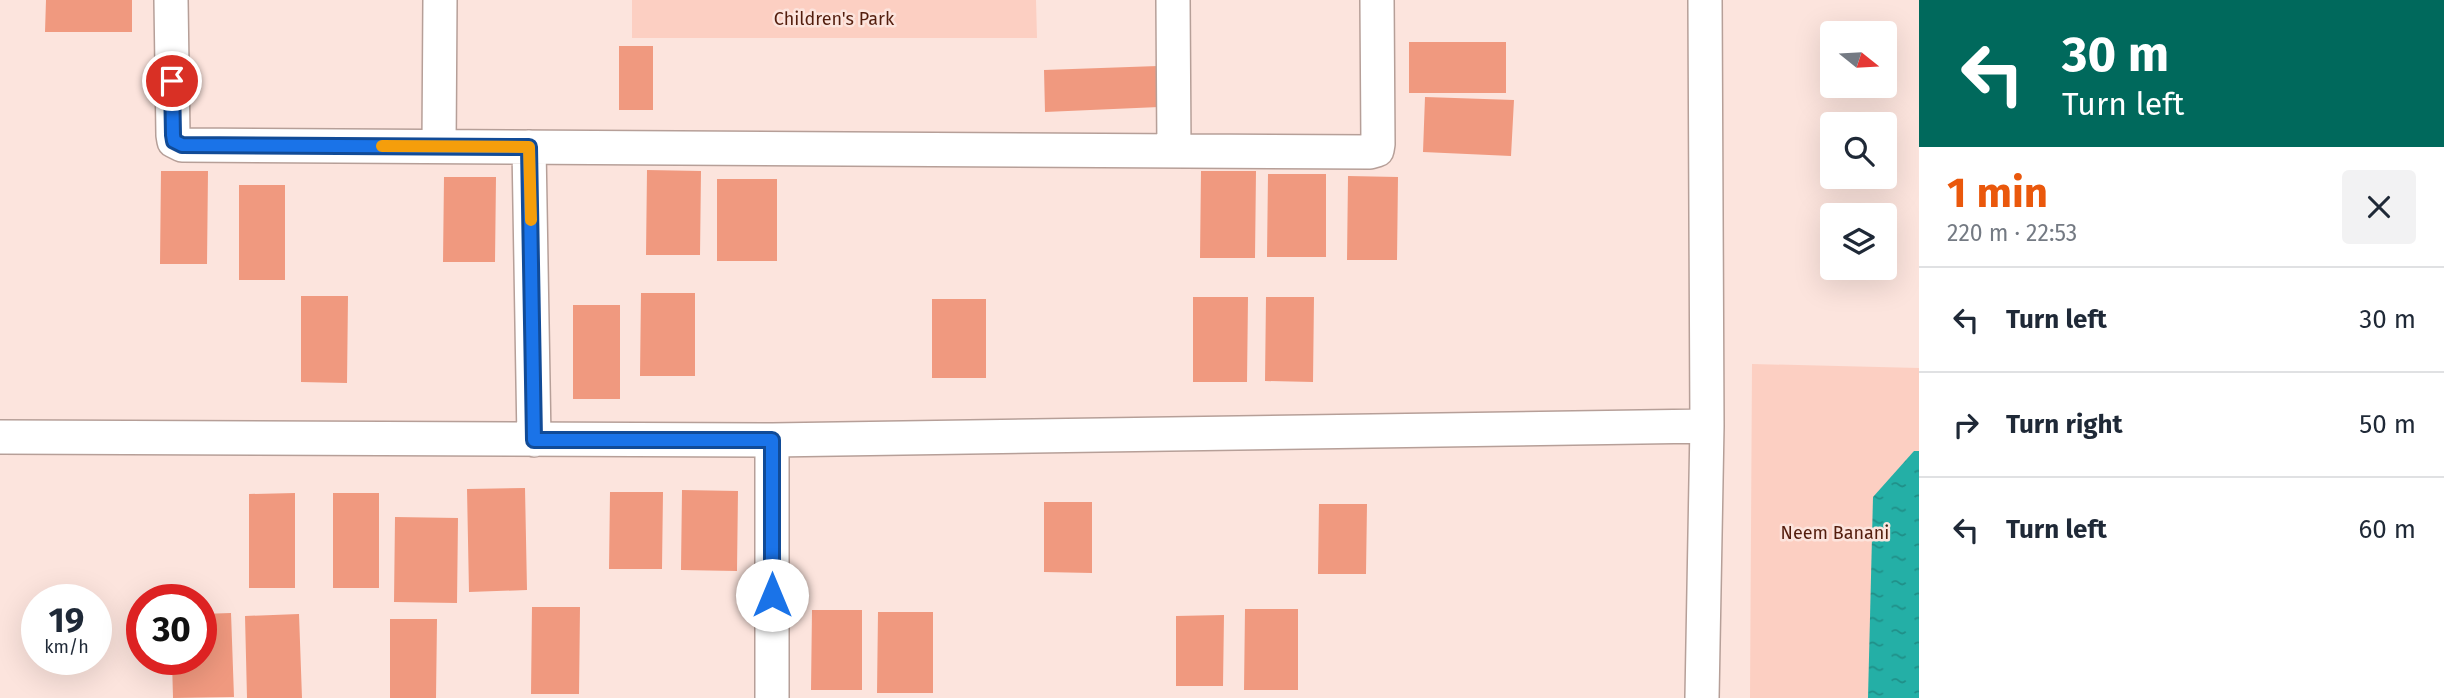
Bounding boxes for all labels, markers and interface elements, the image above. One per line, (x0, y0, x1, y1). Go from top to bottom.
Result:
park label: Children's Park (774, 8, 895, 30)
north arrow (1820, 21, 1897, 98)
map controls (1820, 21, 1897, 280)
text: 30 m (2062, 25, 2169, 84)
icon: left (1947, 28, 2038, 119)
pin (142, 51, 202, 111)
icon: arrive (153, 62, 191, 100)
text: Turn left (2062, 85, 2184, 123)
button: search (1820, 112, 1897, 189)
text: 1 min (1947, 168, 2048, 218)
button: close (2342, 170, 2416, 244)
button: layers (1820, 203, 1897, 280)
text: 220 m · 22:53 (1947, 219, 2077, 247)
icon: left (1947, 301, 1985, 339)
text: Turn left (2006, 304, 2107, 335)
text: 30 m (2359, 304, 2416, 335)
icon: right (1947, 406, 1985, 444)
text: Turn right (2006, 409, 2123, 440)
text: 50 m (2359, 409, 2416, 440)
icon: left (1947, 511, 1985, 549)
text: Turn left (2006, 514, 2107, 545)
text: 60 m (2358, 514, 2416, 545)
park label: Neem Banani (1781, 522, 1889, 544)
position arrow (735, 558, 809, 632)
speed limit sign: 30 (126, 584, 217, 675)
text: 19 (49, 599, 84, 641)
text: km/h (44, 636, 89, 658)

